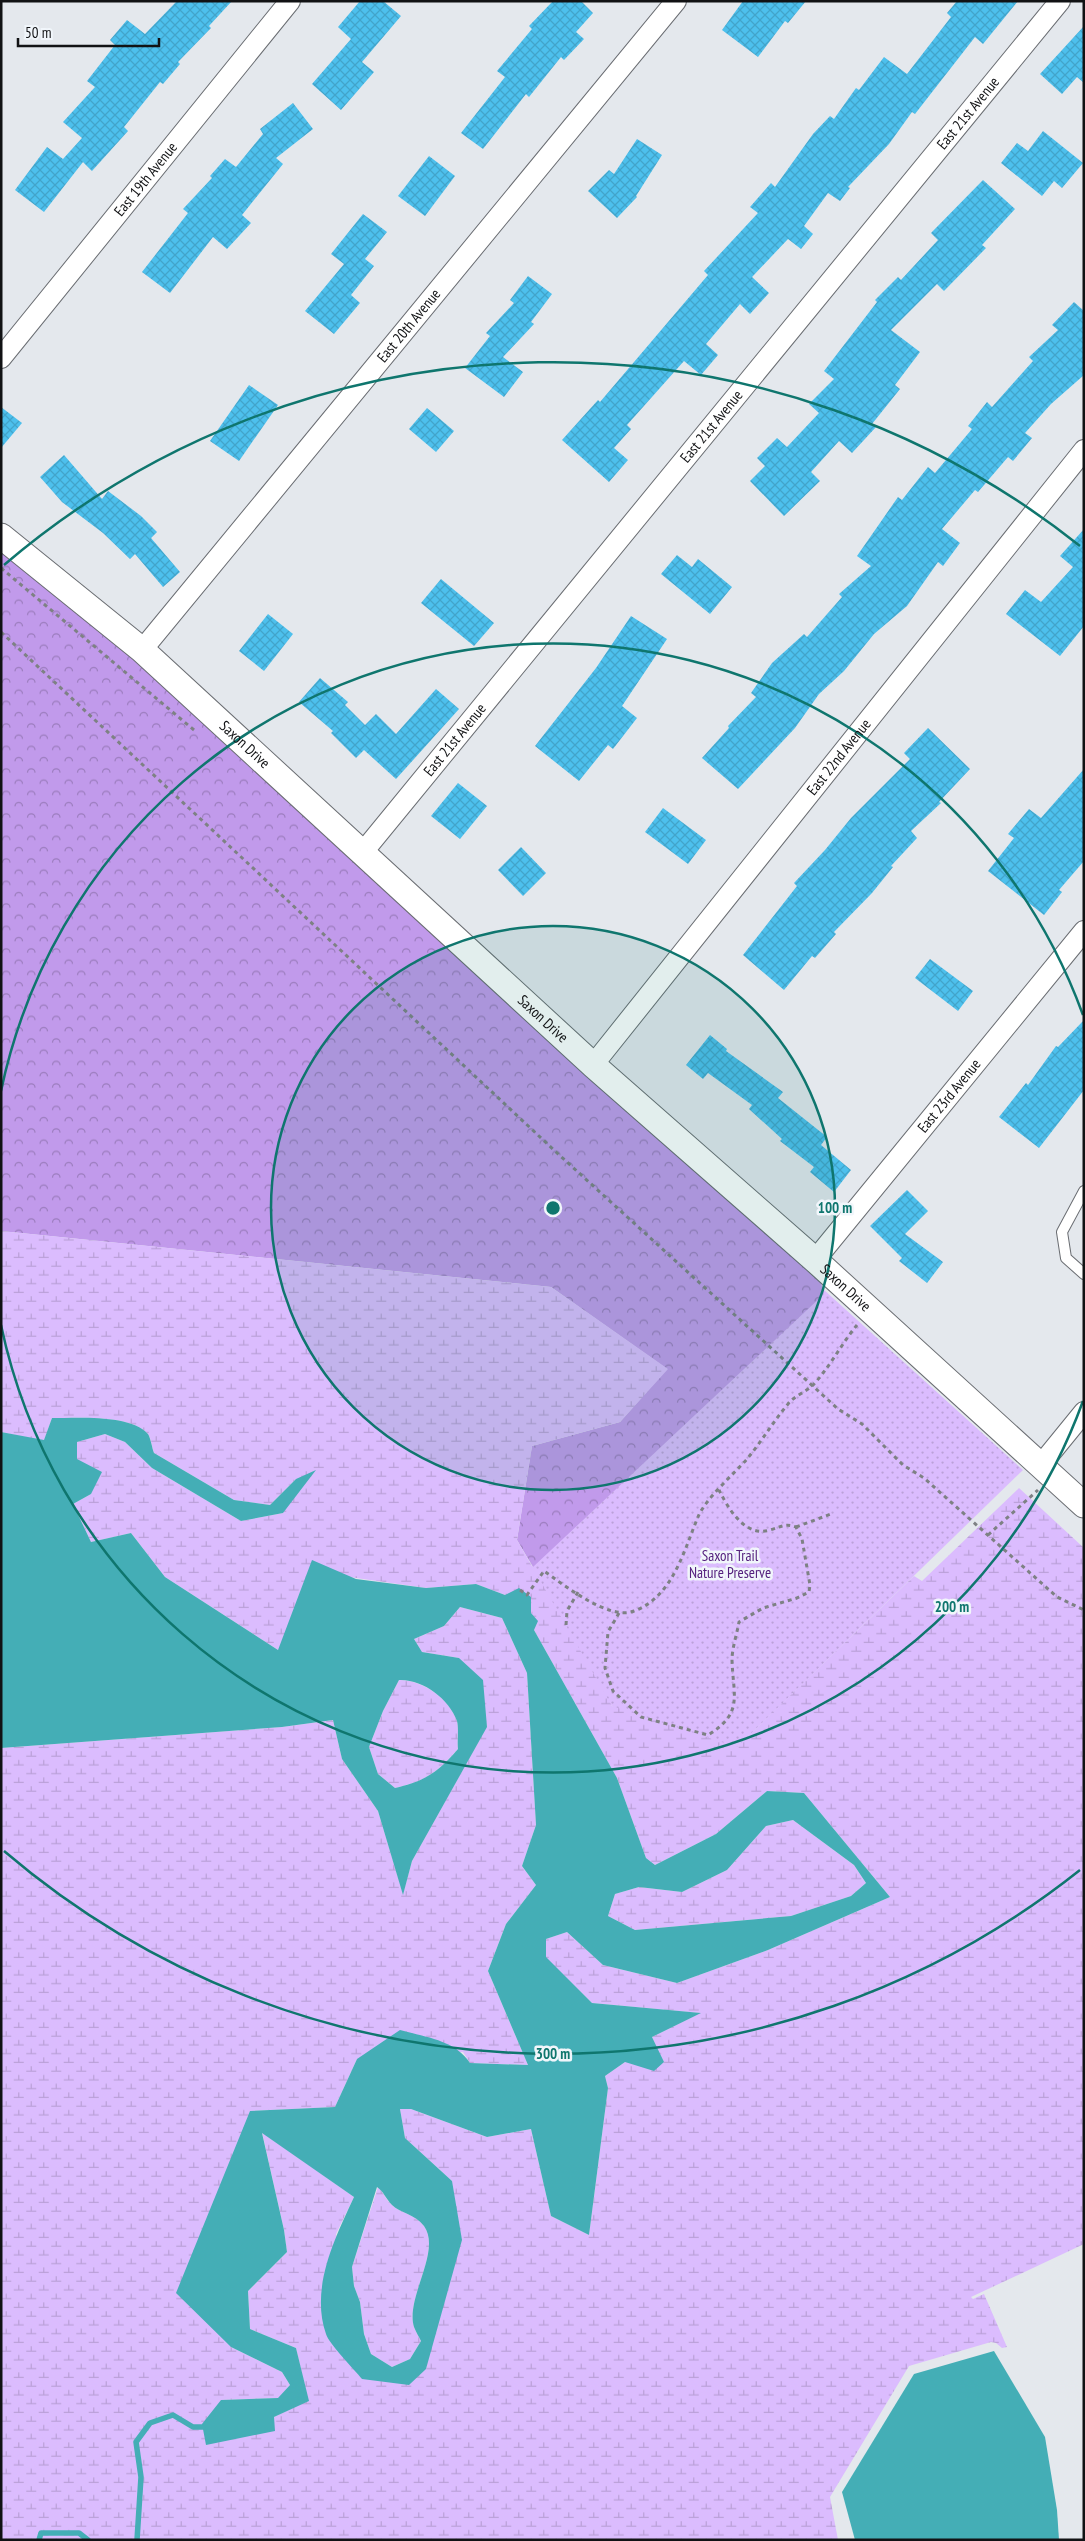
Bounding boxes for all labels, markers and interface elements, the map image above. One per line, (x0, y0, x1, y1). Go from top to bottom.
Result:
scale bar (18, 15, 159, 47)
text: 50 m (25, 23, 51, 42)
street label: East 21st Avenue (932, 73, 1003, 153)
street label: East 19th Avenue (110, 138, 181, 220)
street label: East 20th Avenue (373, 285, 444, 366)
street label: East 21st Avenue (676, 386, 746, 466)
street label: East 21st Avenue (419, 699, 490, 780)
street label: East 22nd Avenue (802, 715, 875, 799)
street label: Saxon Drive (216, 716, 274, 772)
street label: Saxon Drive (514, 990, 572, 1046)
street label: East 23rd Avenue (913, 1055, 985, 1136)
text: 100 m (818, 1198, 852, 1217)
centre of rings (544, 1199, 562, 1217)
street label: Saxon Drive (817, 1260, 875, 1315)
park label: Saxon Trail Nature Preserve (689, 1546, 771, 1582)
text: 200 m (935, 1597, 969, 1616)
text: 300 m (536, 2044, 570, 2063)

